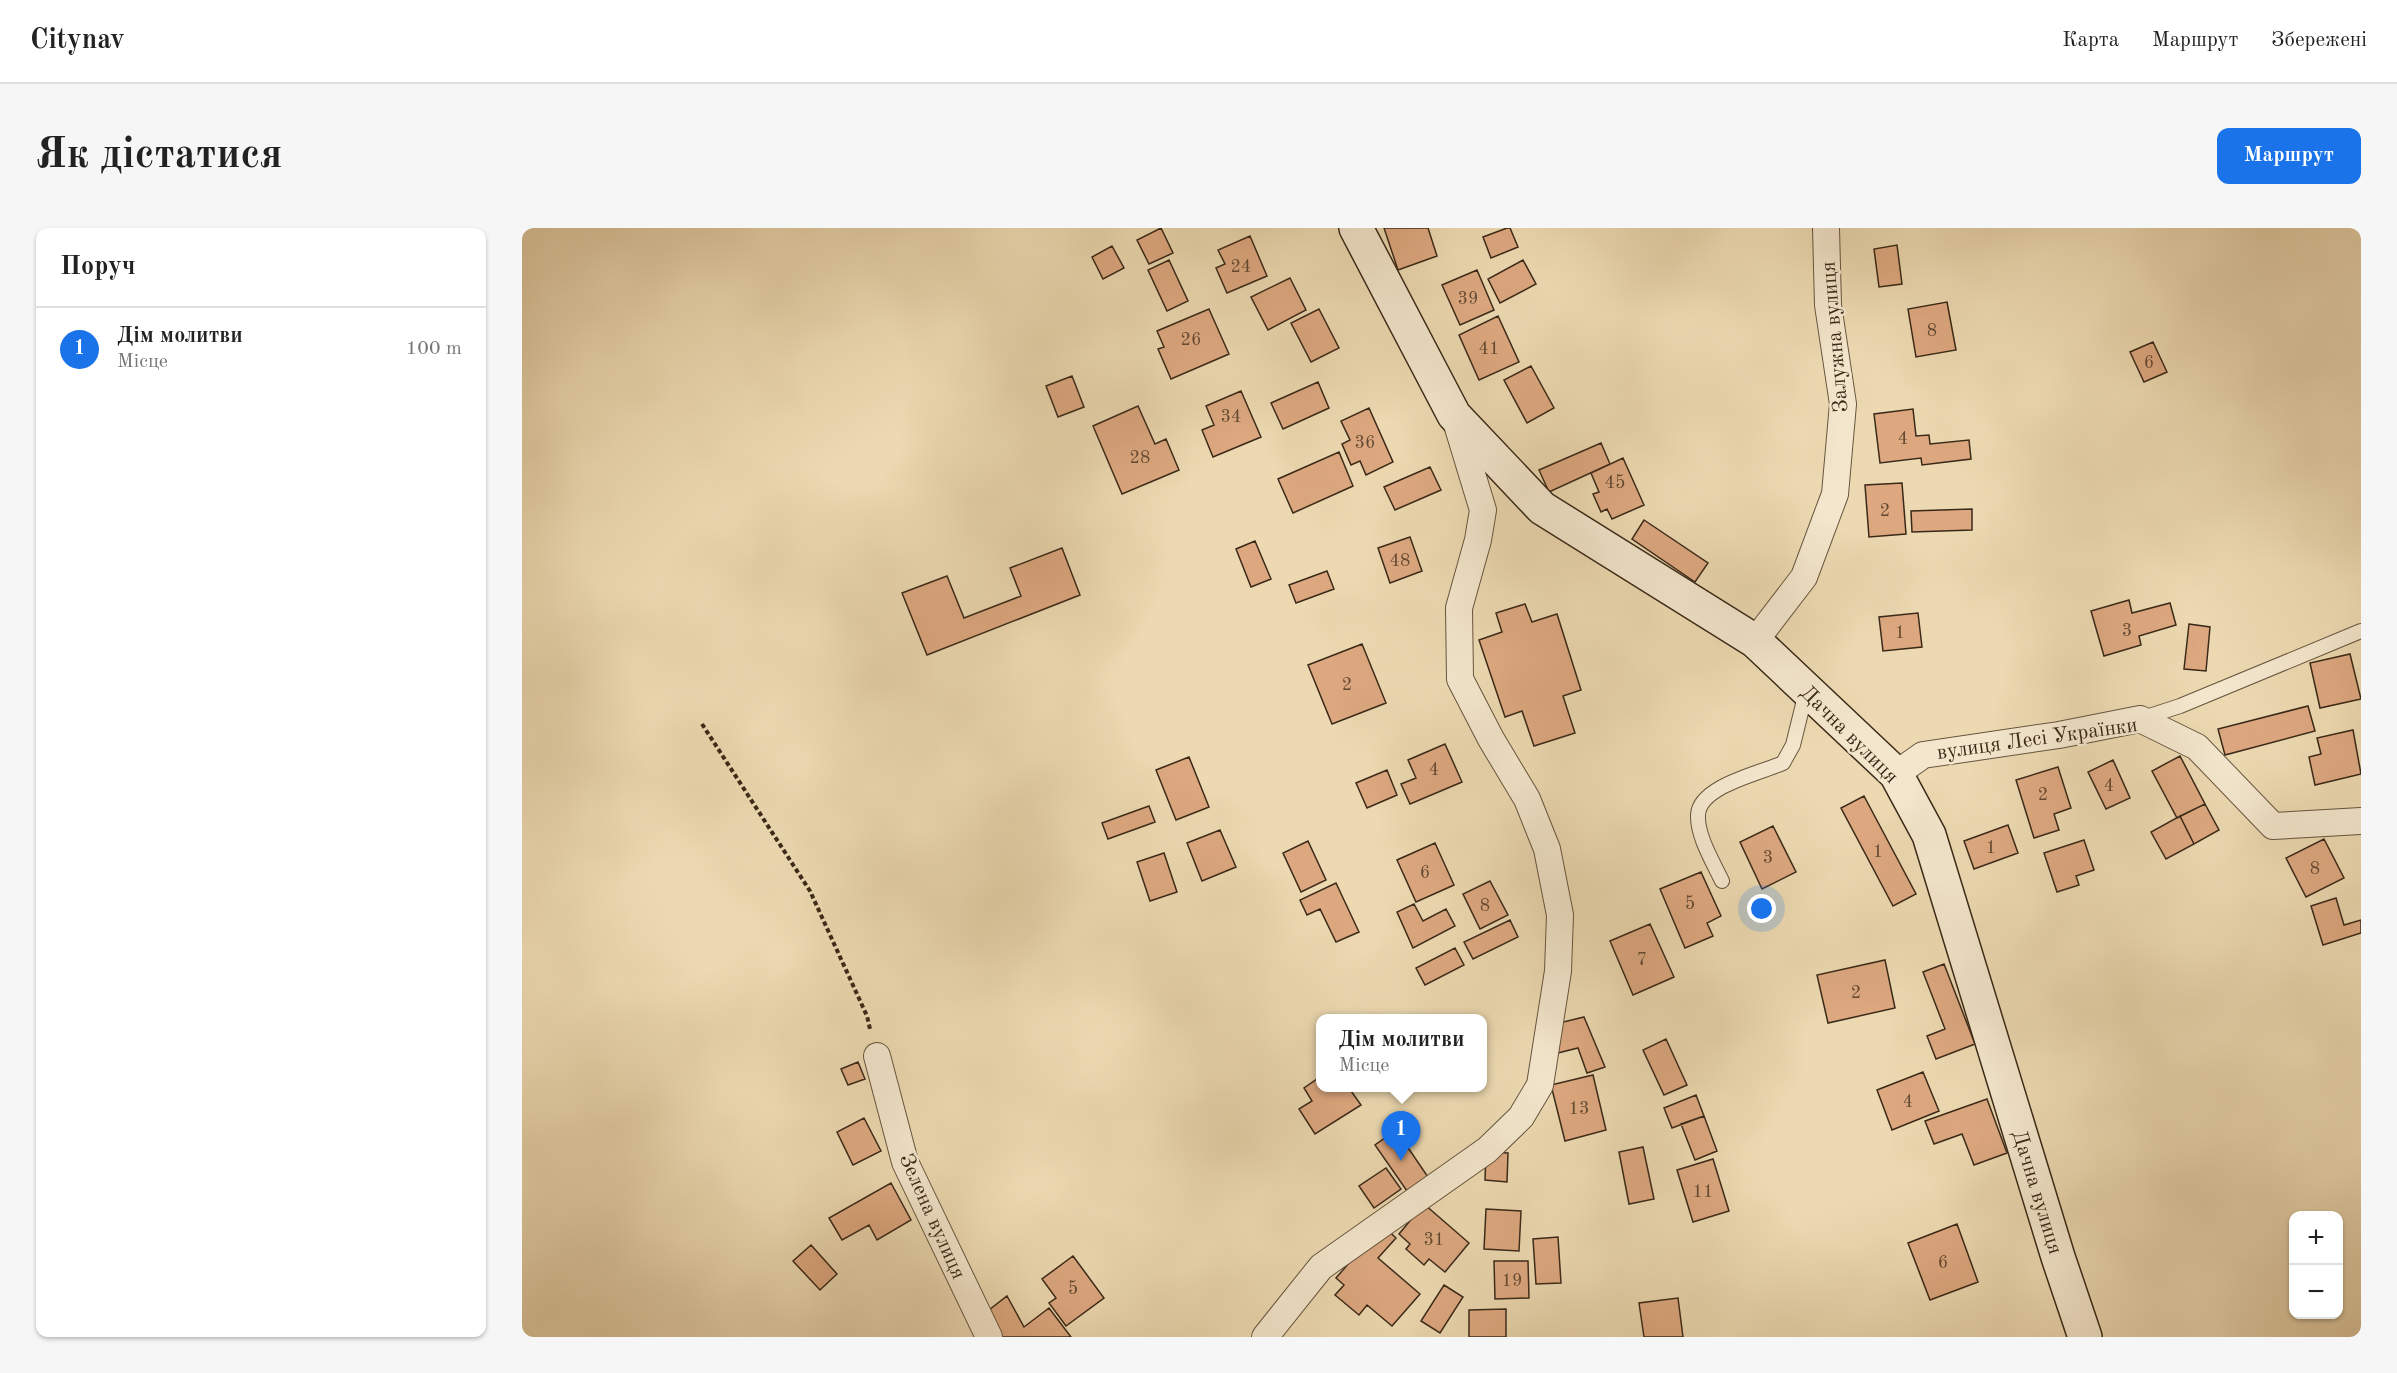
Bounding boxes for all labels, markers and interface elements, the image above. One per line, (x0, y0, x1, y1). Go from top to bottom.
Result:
text: Citynav (30, 27, 125, 55)
text: Карта (2062, 30, 2119, 51)
text: Маршрут (2152, 30, 2238, 51)
text: Збережені (2271, 30, 2367, 51)
button: Маршрут (2217, 128, 2361, 184)
text: Як дістатися (36, 135, 283, 177)
text: Поруч (60, 254, 136, 280)
house number: 24 (1231, 258, 1251, 276)
street label: Залужна вулиця (1818, 260, 1853, 413)
house number: 39 (1458, 290, 1478, 308)
house number: 8 (1927, 322, 1937, 340)
text: Дім молитви (117, 325, 243, 347)
house number: 26 (1181, 331, 1201, 349)
text: 1 (74, 339, 85, 359)
text: 100 m (406, 339, 462, 359)
house number: 41 (1479, 340, 1499, 358)
text: Місце (117, 352, 168, 372)
house number: 6 (2144, 354, 2154, 372)
house number: 34 (1221, 408, 1241, 426)
house number: 4 (1898, 430, 1908, 448)
house number: 36 (1355, 434, 1375, 452)
house number: 28 (1130, 449, 1150, 467)
house number: 45 (1605, 474, 1625, 492)
house number: 2 (1880, 502, 1890, 520)
house number: 48 (1390, 552, 1410, 570)
house number: 3 (2122, 622, 2132, 640)
house number: 1 (1895, 624, 1905, 642)
house number: 2 (1342, 676, 1352, 694)
street label: Дачна вулиця (1796, 682, 1902, 788)
street label: вулиця Лесі Українки (1936, 715, 2139, 764)
house number: 4 (1429, 761, 1439, 779)
house number: 4 (2104, 777, 2114, 795)
house number: 2 (2038, 786, 2048, 804)
house number: 1 (1986, 839, 1996, 857)
house number: 1 (1873, 843, 1883, 861)
house number: 3 (1763, 849, 1773, 867)
house number: 8 (2310, 860, 2320, 878)
house number: 6 (1420, 864, 1430, 882)
your location (1747, 894, 1776, 923)
house number: 5 (1685, 895, 1695, 913)
house number: 8 (1480, 897, 1490, 915)
house number: 7 (1637, 951, 1647, 969)
house number: 2 (1851, 984, 1861, 1002)
popup (1316, 1014, 1487, 1092)
text: Дім молитви (1339, 1029, 1464, 1051)
text: Місце (1339, 1056, 1390, 1076)
house number: 4 (1903, 1093, 1913, 1111)
house number: 13 (1569, 1100, 1589, 1118)
pin: 1 (1382, 1112, 1420, 1161)
street label: Дачна вулиця (2008, 1128, 2065, 1257)
street label: Зелена вулиця (895, 1151, 969, 1283)
house number: 11 (1693, 1183, 1713, 1201)
map controls (2289, 1211, 2343, 1319)
button: + (2289, 1211, 2343, 1265)
house number: 31 (1424, 1231, 1444, 1249)
house number: 6 (1938, 1254, 1948, 1272)
button: − (2289, 1265, 2343, 1319)
house number: 19 (1502, 1272, 1522, 1290)
house number: 5 (1068, 1280, 1078, 1298)

